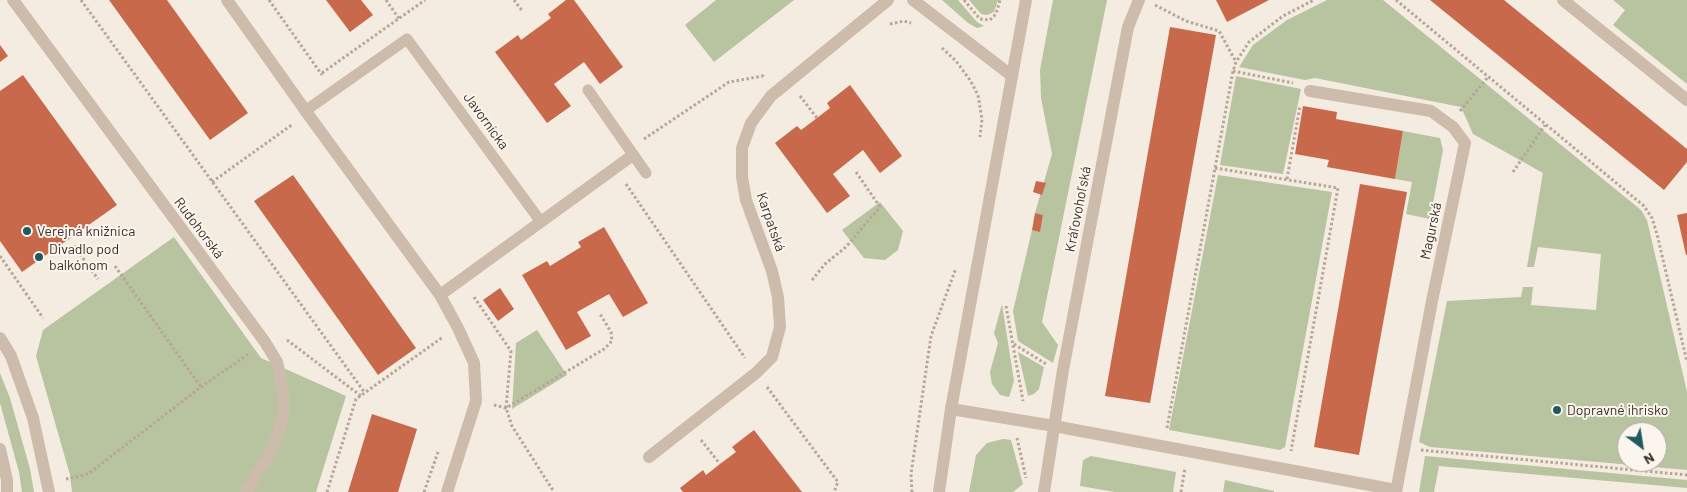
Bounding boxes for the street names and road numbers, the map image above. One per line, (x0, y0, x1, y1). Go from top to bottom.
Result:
street label: Javornícka (460, 89, 512, 153)
street label: Kráľovohoľská (1061, 165, 1095, 253)
street label: Karpatská (753, 190, 789, 254)
street label: Rudohorská (171, 194, 227, 262)
street label: Magurská (1417, 201, 1445, 261)

